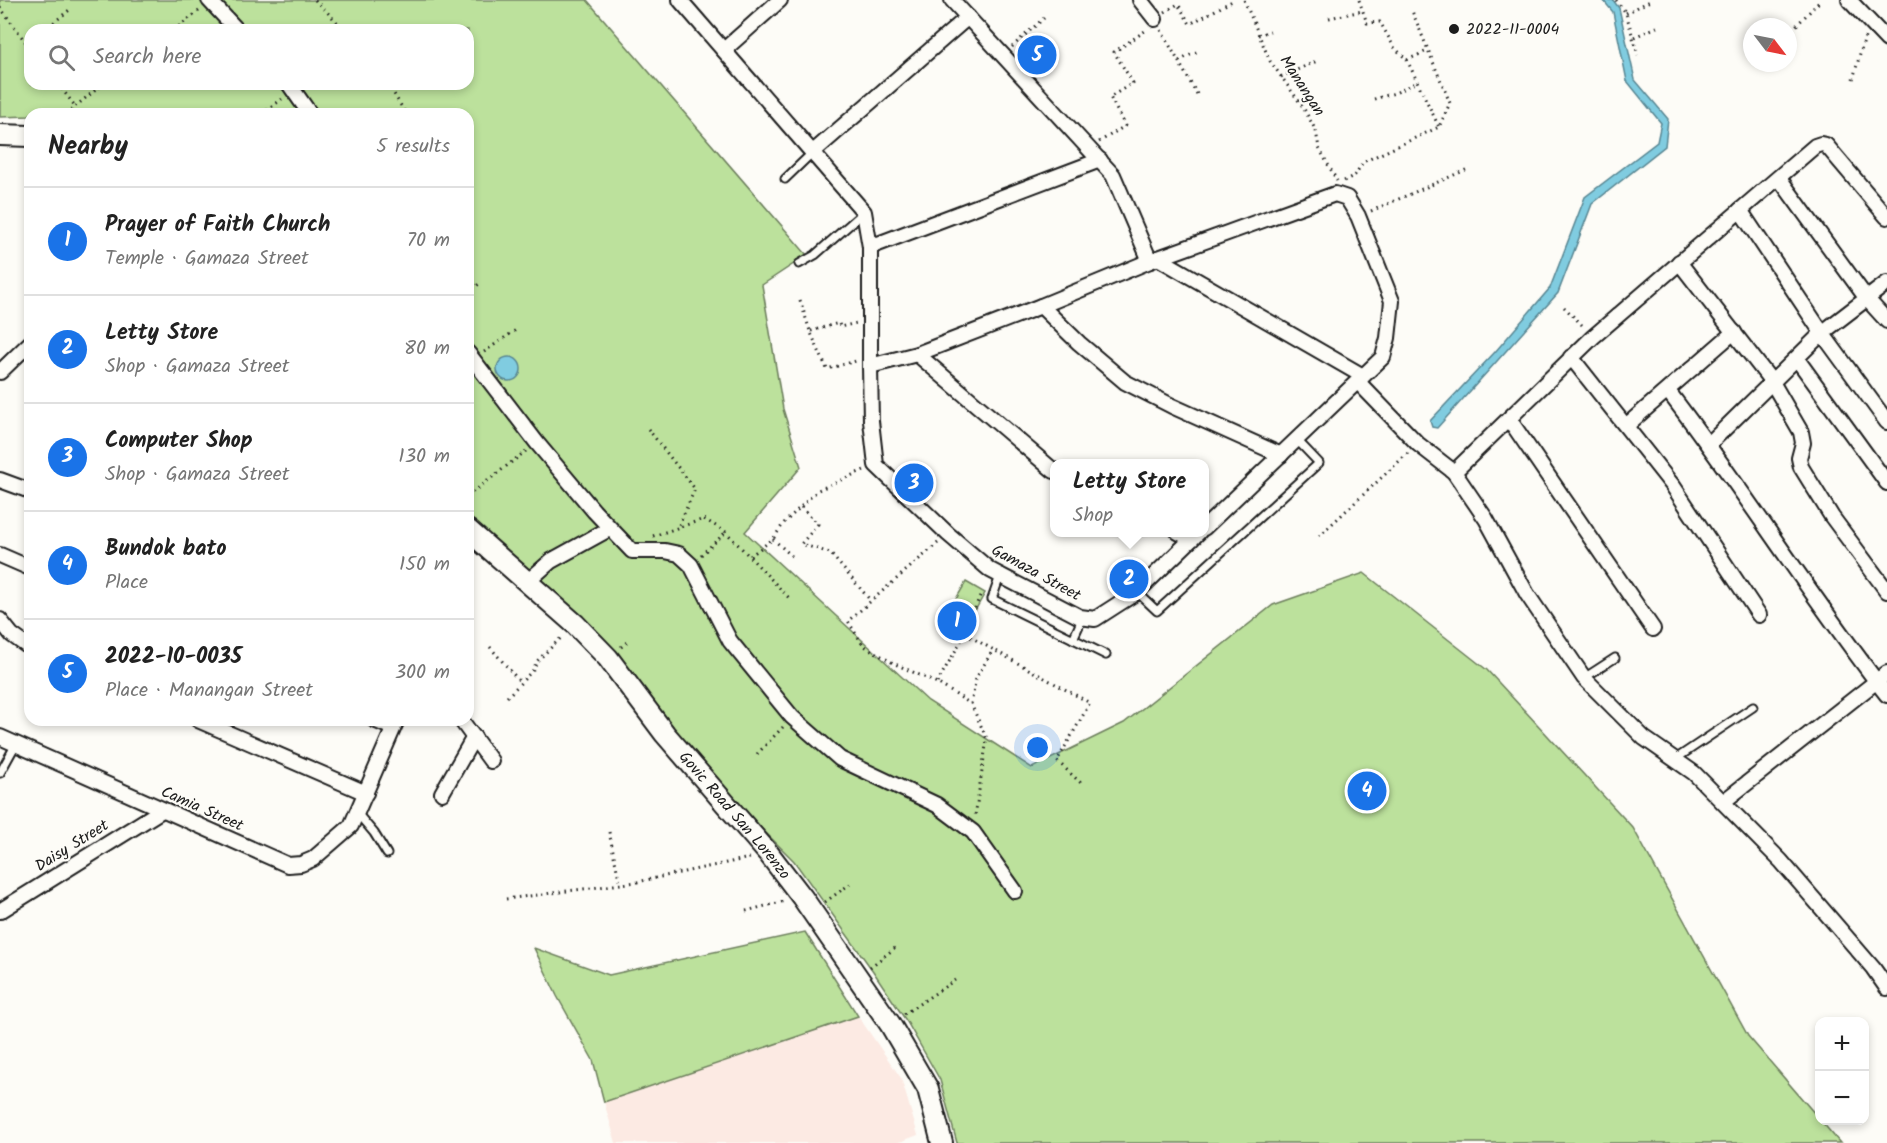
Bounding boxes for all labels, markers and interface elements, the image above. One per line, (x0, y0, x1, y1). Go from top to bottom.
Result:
place label: 2022-11-0004 (1466, 17, 1560, 42)
north arrow (1743, 18, 1797, 72)
marker: 2022-11-0004 (1447, 22, 1461, 36)
search box (24, 24, 474, 90)
pin: 5 (1018, 32, 1056, 78)
text: Search here (93, 40, 201, 75)
icon: search (45, 41, 78, 74)
street label: Manangan (1273, 51, 1331, 121)
text: Nearby (48, 126, 128, 168)
text: 5 results (376, 131, 450, 163)
text: Prayer of Faith Church (105, 208, 330, 243)
text: 1 (64, 225, 71, 257)
text: 70 m (407, 225, 450, 257)
text: Temple · Gamaza Street (105, 243, 309, 275)
text: Letty Store (105, 316, 218, 351)
text: 2 (62, 333, 73, 365)
text: 80 m (404, 333, 450, 365)
text: Shop · Gamaza Street (105, 351, 290, 383)
text: Computer Shop (105, 424, 253, 459)
text: 3 (62, 441, 73, 473)
text: 130 m (398, 441, 450, 473)
text: Shop · Gamaza Street (105, 459, 290, 491)
popup (1050, 459, 1209, 537)
pin: 3 (894, 460, 934, 506)
text: Letty Store (1073, 465, 1186, 500)
text: Shop (1073, 500, 1113, 532)
text: Bundok bato (105, 532, 226, 567)
street label: Gamaza Street (987, 538, 1086, 608)
text: 4 (62, 549, 73, 581)
text: 150 m (399, 549, 450, 581)
pin: 2 (1110, 556, 1148, 602)
text: Place (105, 567, 148, 599)
pin: 1 (938, 598, 976, 644)
text: 2022-10-0035 (105, 640, 242, 675)
text: 5 (62, 657, 73, 689)
text: 300 m (395, 657, 450, 689)
text: Place · Manangan Street (105, 675, 313, 707)
your location (1023, 733, 1052, 762)
street label: Govic Road San Lorenzo (673, 746, 797, 885)
pin: 4 (1348, 768, 1386, 814)
street label: Camia Street (157, 780, 248, 839)
street label: Daisy Street (30, 813, 114, 879)
map controls (1815, 1017, 1869, 1125)
button: + (1815, 1017, 1869, 1071)
button: − (1815, 1071, 1869, 1125)

